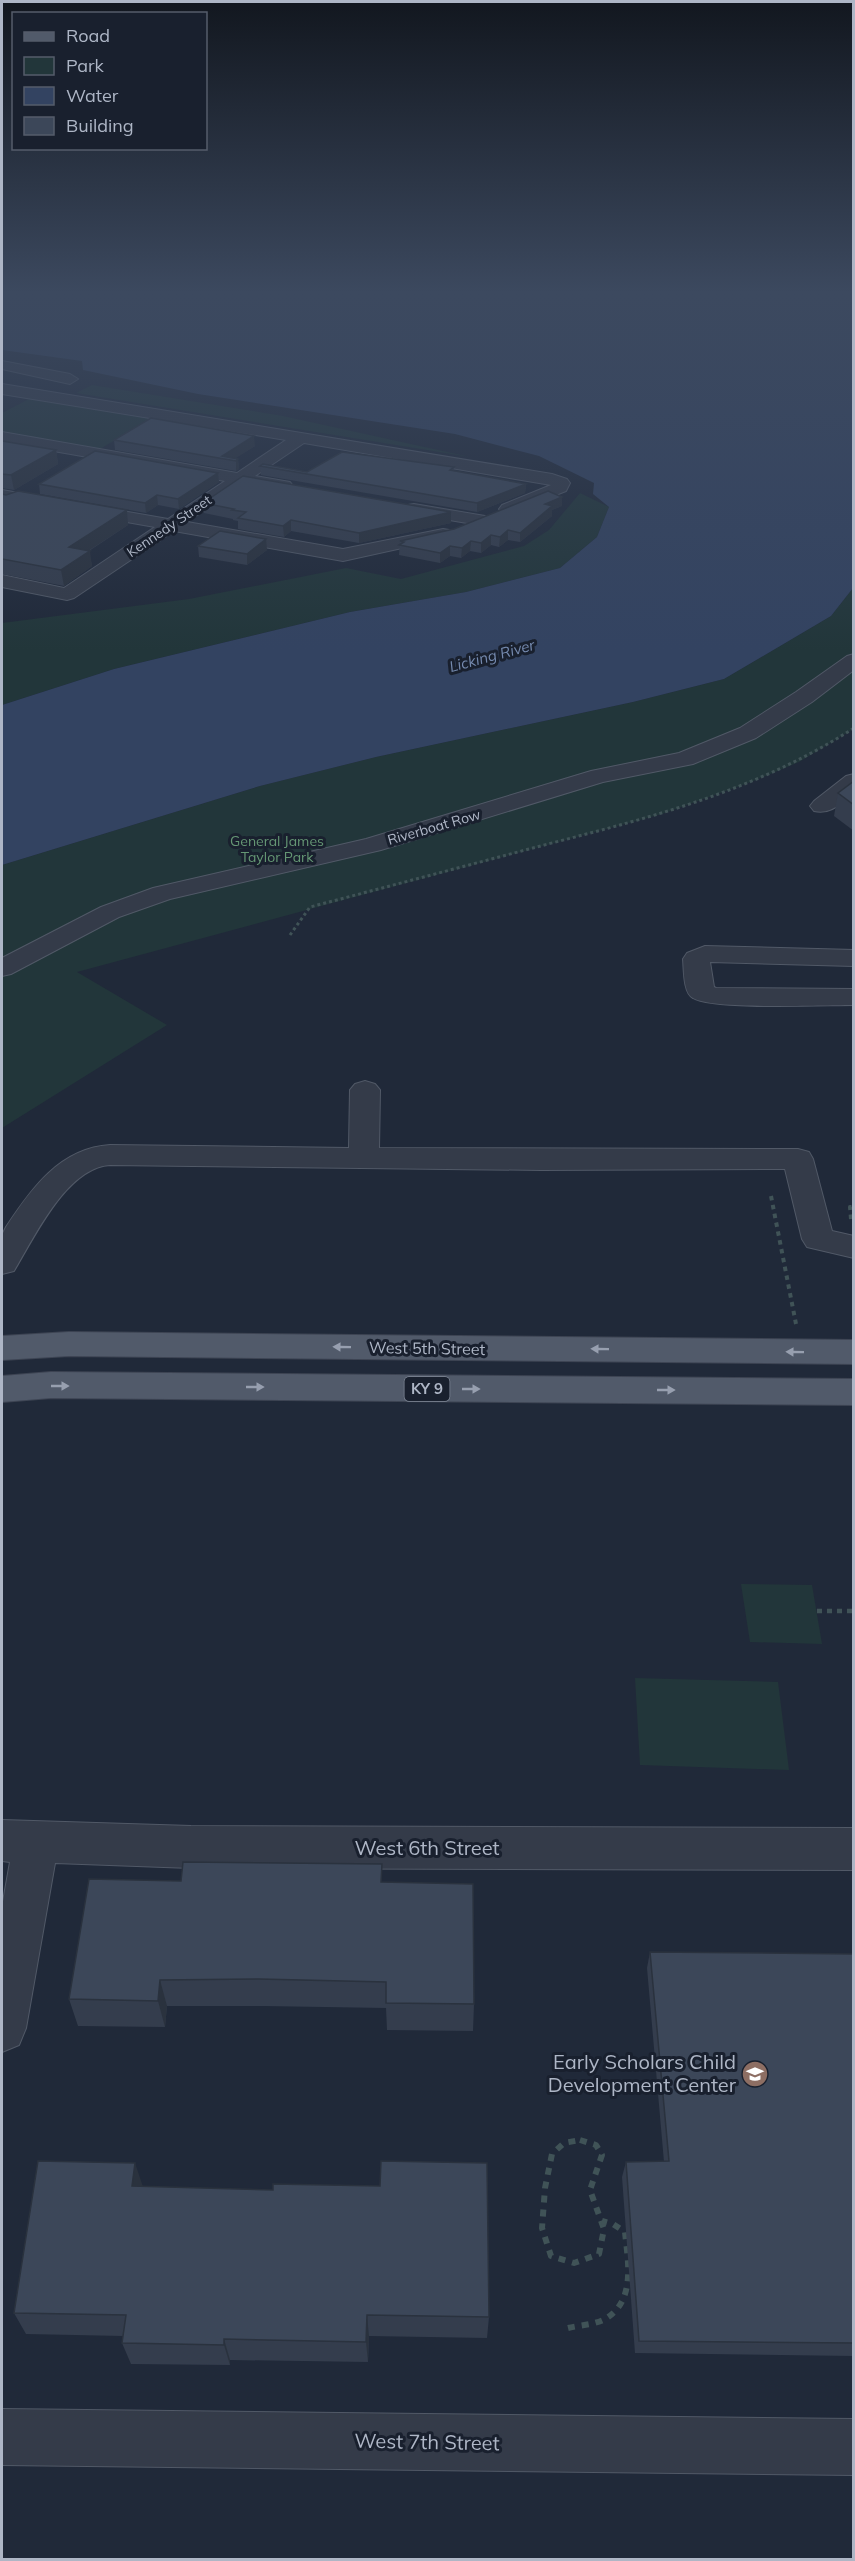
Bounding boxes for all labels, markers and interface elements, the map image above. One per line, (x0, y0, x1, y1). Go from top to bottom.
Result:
legend (12, 12, 207, 150)
text: Road (66, 24, 110, 47)
text: Park (66, 54, 105, 77)
text: Water (66, 84, 119, 107)
text: Building (66, 114, 134, 137)
street label: Kennedy Street (123, 491, 215, 561)
water label: Licking River (447, 635, 537, 676)
street label: Riverboat Row (385, 805, 483, 849)
park label: General James Taylor Park (230, 832, 324, 866)
street label: West 5th Street (369, 1337, 486, 1359)
one-way arrow (333, 1342, 352, 1351)
one-way arrow (591, 1345, 610, 1354)
one-way arrow (786, 1347, 805, 1356)
road number: KY 9 (404, 1377, 450, 1401)
one-way arrow (50, 1381, 69, 1390)
one-way arrow (245, 1382, 264, 1392)
one-way arrow (461, 1384, 480, 1394)
one-way arrow (656, 1386, 675, 1395)
street label: West 6th Street (354, 1835, 500, 1860)
place label: Early Scholars Child Development Center (548, 2049, 737, 2097)
school or university icon: Early Scholars Child Development Center (740, 2059, 770, 2089)
street label: West 7th Street (354, 2428, 500, 2455)

